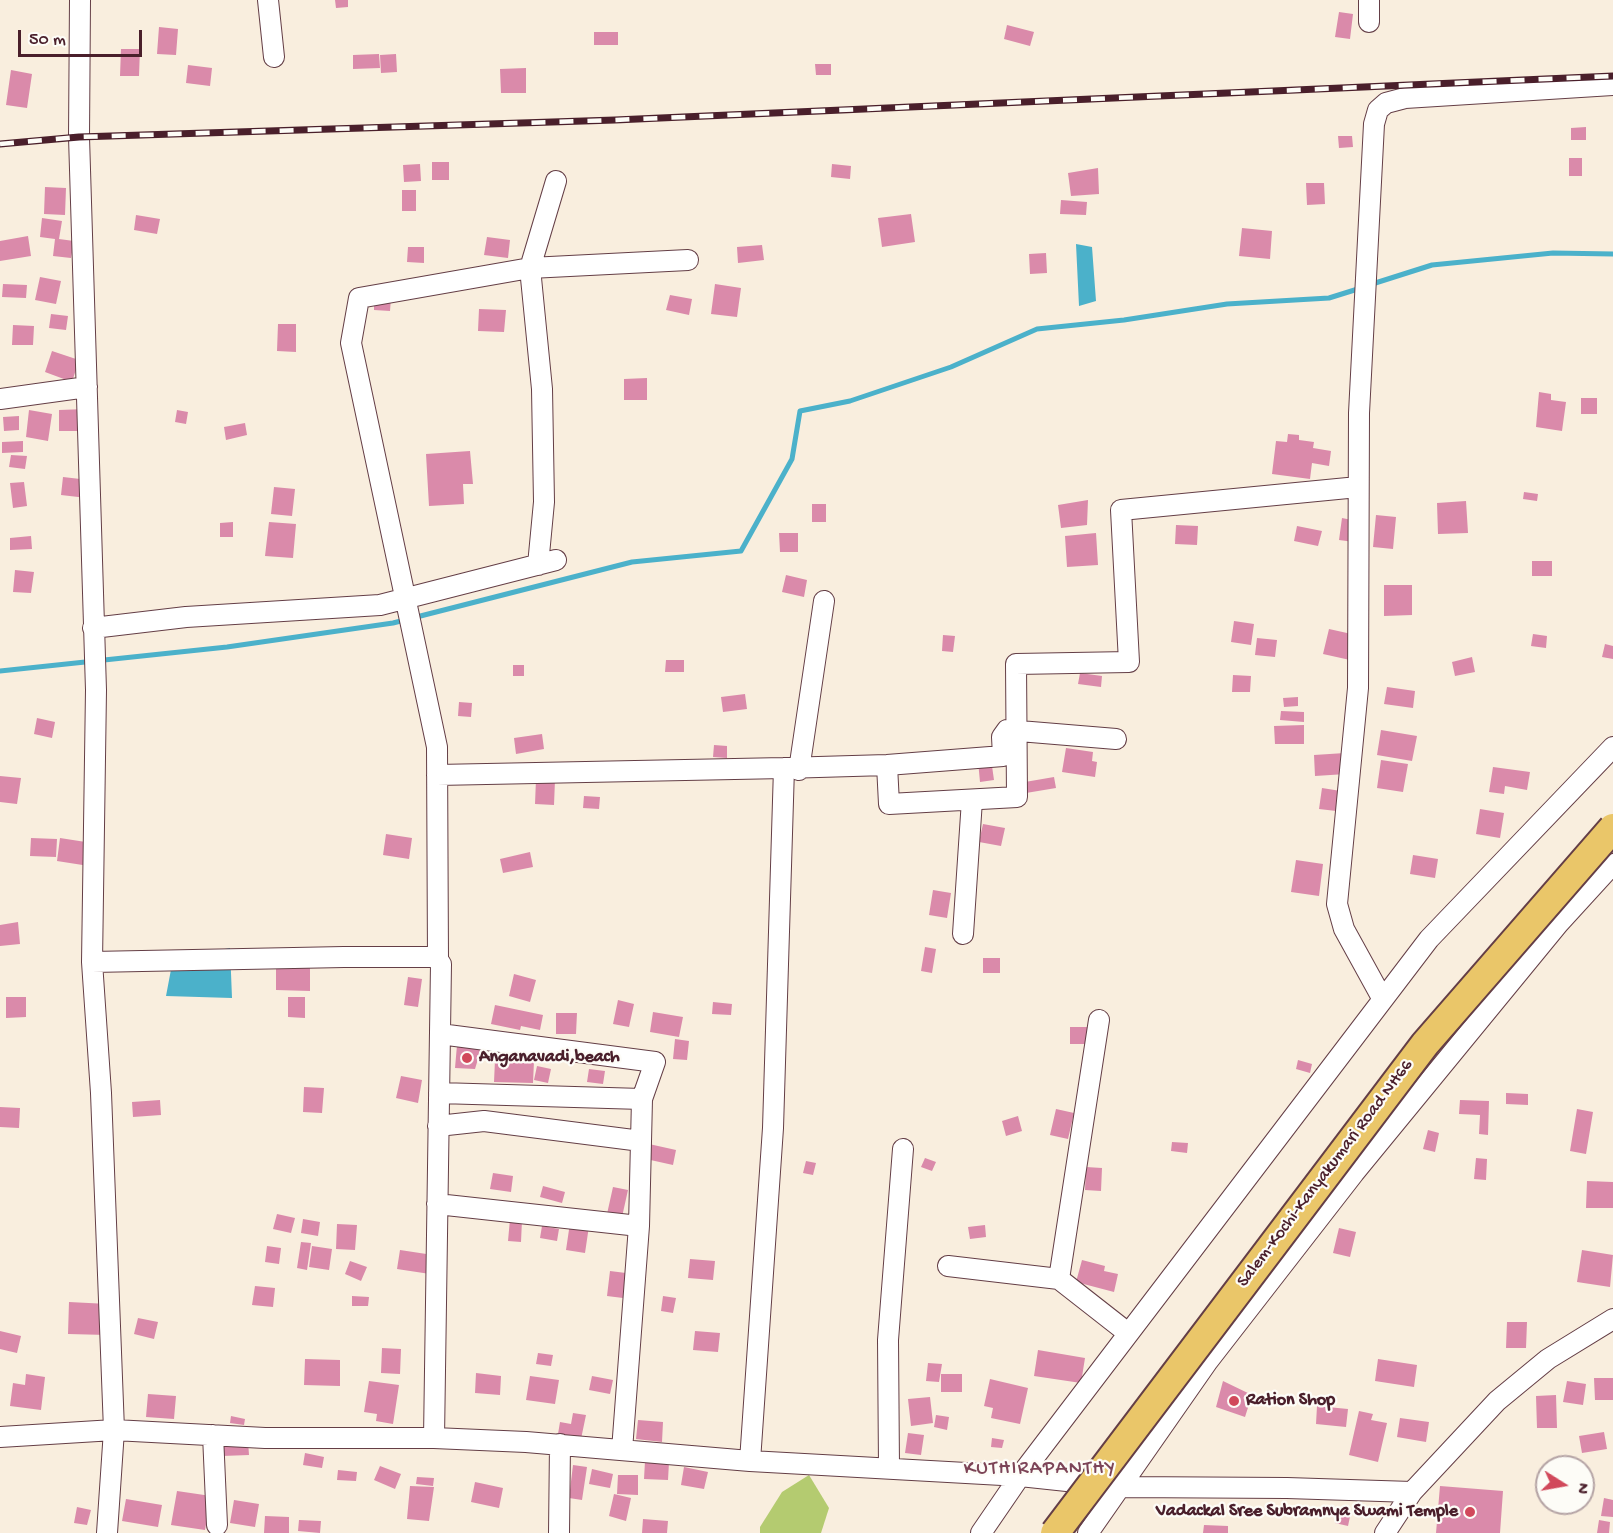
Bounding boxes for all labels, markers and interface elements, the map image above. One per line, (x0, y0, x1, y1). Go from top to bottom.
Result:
scale bar (21, 18, 146, 56)
text: 50 m (29, 30, 66, 51)
place label: Anganavadi,beach (479, 1047, 620, 1069)
marker: Anganavadi,beach (460, 1051, 474, 1065)
street label: Salem-Kochi-Kanyakumari Road NH66 (1233, 1056, 1419, 1292)
place label: Ration Shop (1246, 1390, 1335, 1412)
marker: Ration Shop (1227, 1394, 1241, 1408)
north arrow (1535, 1455, 1595, 1515)
district label: KUTHIRAPANTHY (964, 1458, 1116, 1482)
text: N (1571, 1481, 1592, 1495)
place label: Vadackal Sree Subramnya Swami Temple (1156, 1501, 1458, 1523)
marker: Vadackal Sree Subramnya Swami Temple (1463, 1505, 1477, 1519)

